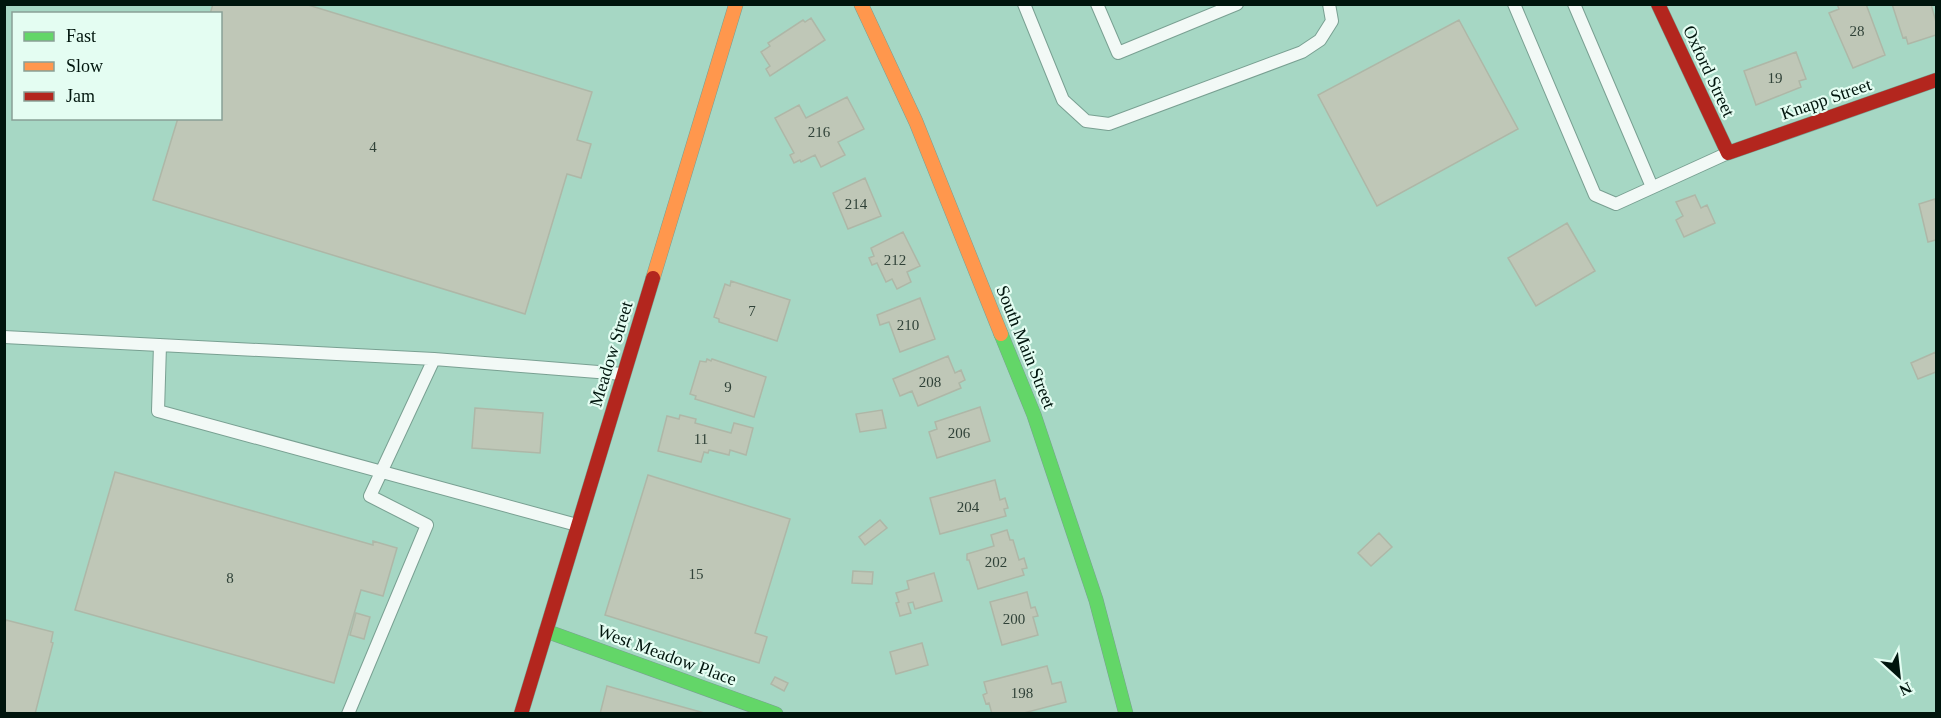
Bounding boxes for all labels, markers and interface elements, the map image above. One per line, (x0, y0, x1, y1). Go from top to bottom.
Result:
legend (12, 12, 222, 120)
street label: Oxford Street (1679, 22, 1739, 120)
house number: 28 (1850, 23, 1865, 39)
text: Fast (66, 26, 96, 46)
text: Slow (66, 56, 103, 76)
house number: 19 (1768, 70, 1783, 86)
street label: Knapp Street (1778, 74, 1874, 124)
text: Jam (66, 86, 95, 106)
house number: 216 (808, 124, 831, 140)
house number: 4 (369, 139, 377, 155)
house number: 214 (845, 196, 868, 212)
house number: 212 (884, 252, 906, 268)
street label: South Main Street (992, 283, 1060, 411)
street label: Meadow Street (585, 299, 637, 409)
house number: 7 (748, 303, 756, 319)
house number: 210 (897, 317, 919, 333)
house number: 208 (919, 374, 941, 390)
house number: 9 (724, 379, 732, 395)
house number: 206 (948, 425, 971, 441)
house number: 11 (694, 431, 708, 447)
house number: 204 (957, 499, 980, 515)
house number: 202 (985, 554, 1007, 570)
house number: 15 (689, 566, 704, 582)
house number: 8 (226, 570, 234, 586)
house number: 200 (1003, 611, 1025, 627)
street label: West Meadow Place (595, 621, 739, 689)
north arrow (1869, 646, 1929, 706)
text: N (1896, 679, 1915, 699)
house number: 198 (1011, 685, 1033, 701)

